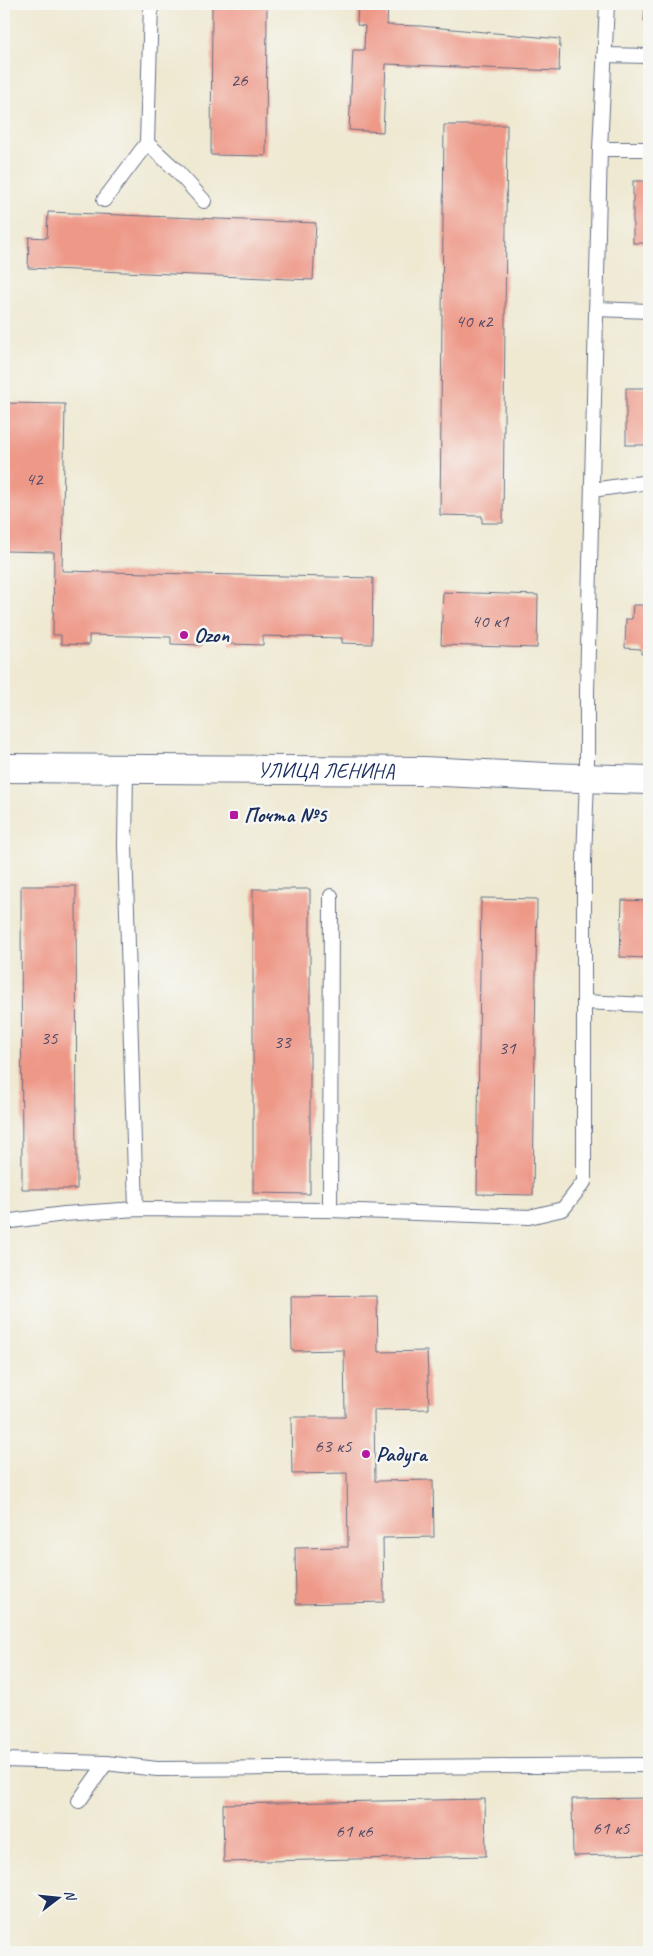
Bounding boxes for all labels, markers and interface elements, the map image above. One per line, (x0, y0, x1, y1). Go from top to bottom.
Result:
house number: 26 (230, 68, 249, 92)
house number: 40 к2 (455, 309, 494, 333)
house number: 42 (25, 467, 44, 491)
house number: 40 к1 (471, 609, 510, 633)
place label: Ozon (194, 622, 229, 648)
marker: Ozon (178, 629, 190, 641)
street label: УЛИЦА ЛЕНИНА (257, 757, 395, 784)
place label: Почта №5 (244, 802, 328, 828)
marker: Почта №5 (228, 809, 240, 821)
house number: 35 (40, 1026, 59, 1050)
house number: 33 (273, 1030, 292, 1054)
house number: 31 (498, 1036, 517, 1060)
house number: 63 к5 (314, 1434, 353, 1458)
place label: Радуга (376, 1441, 429, 1468)
marker: Радуга (360, 1448, 372, 1460)
house number: 61 к5 (592, 1816, 631, 1840)
house number: 61 к6 (335, 1819, 374, 1843)
north arrow (32, 1874, 82, 1924)
text: N (61, 1888, 80, 1903)

